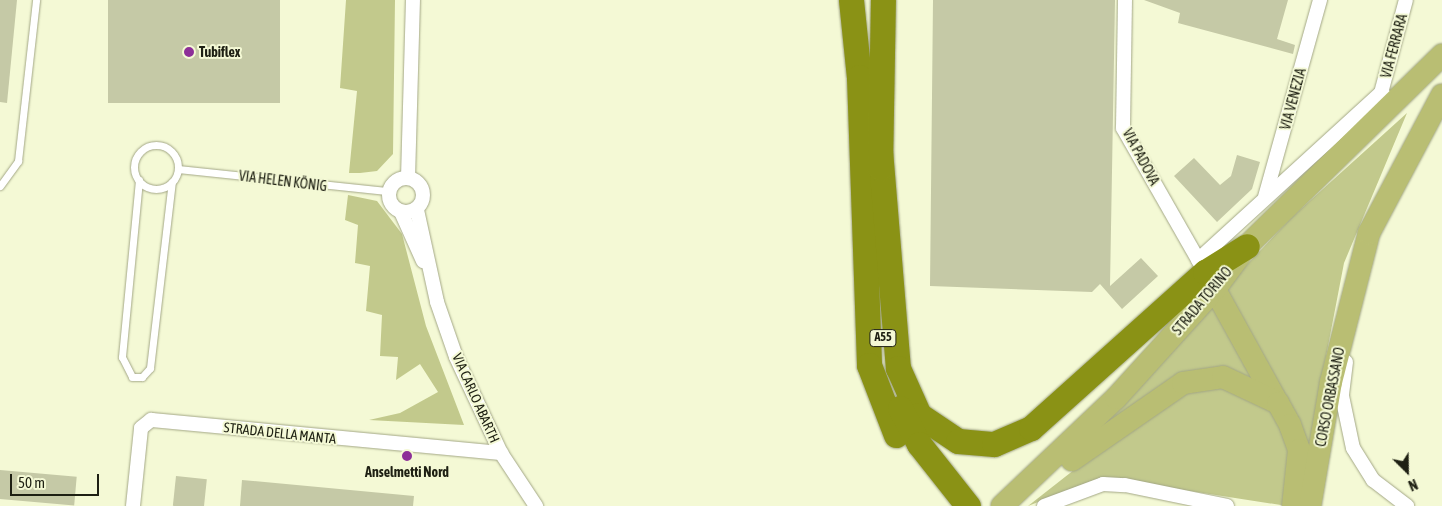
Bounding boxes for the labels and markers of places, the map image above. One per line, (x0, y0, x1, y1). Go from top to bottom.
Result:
place label: Tubiflex (199, 44, 240, 60)
marker: Tubiflex (183, 46, 195, 58)
marker: Anselmetti Nord (401, 450, 413, 462)
place label: Anselmetti Nord (365, 464, 449, 480)

